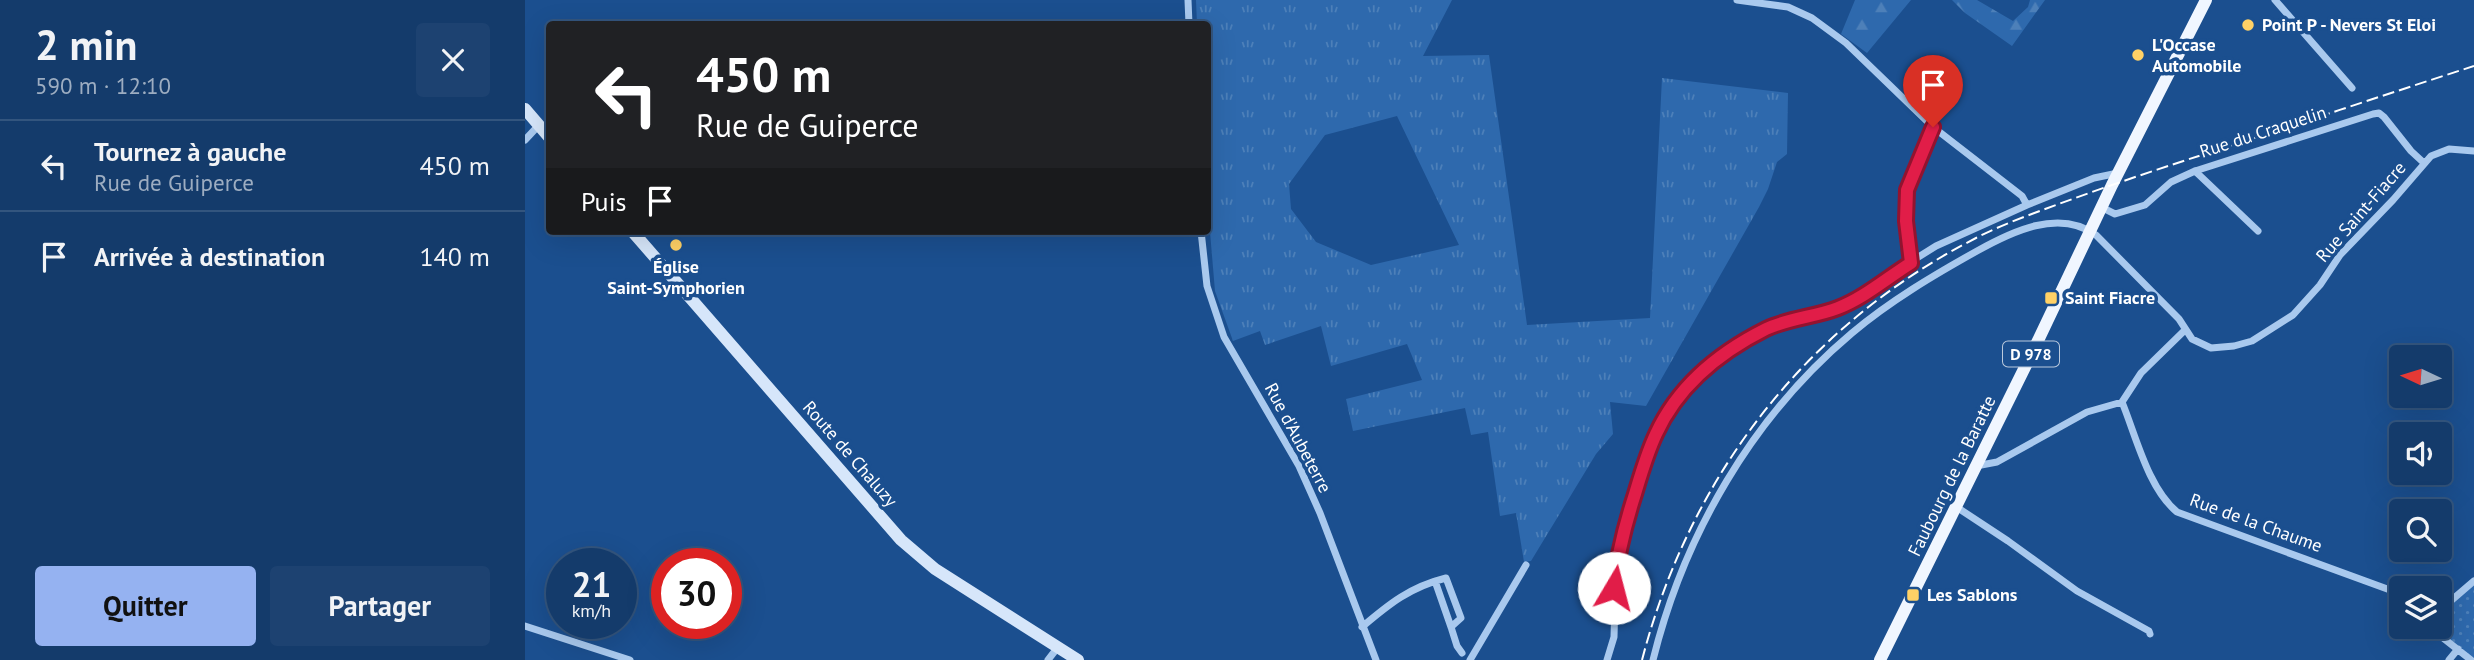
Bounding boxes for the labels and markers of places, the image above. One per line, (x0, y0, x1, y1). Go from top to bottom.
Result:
place label: Point P - Nevers St Eloi (2262, 13, 2436, 36)
marker: Point P - Nevers St Eloi (2240, 17, 2256, 33)
place label: L'Occase Automobile (2152, 33, 2242, 77)
marker: L'Occase Automobile (2130, 47, 2146, 63)
pin (1903, 55, 1963, 127)
marker: Église Saint-Symphorien (668, 237, 684, 253)
place label: Église Saint-Symphorien (607, 255, 745, 299)
place label: Saint Fiacre (2065, 286, 2155, 309)
marker: Saint Fiacre (2043, 290, 2059, 306)
place label: Les Sablons (1927, 583, 2018, 606)
marker: Les Sablons (1905, 587, 1921, 603)

